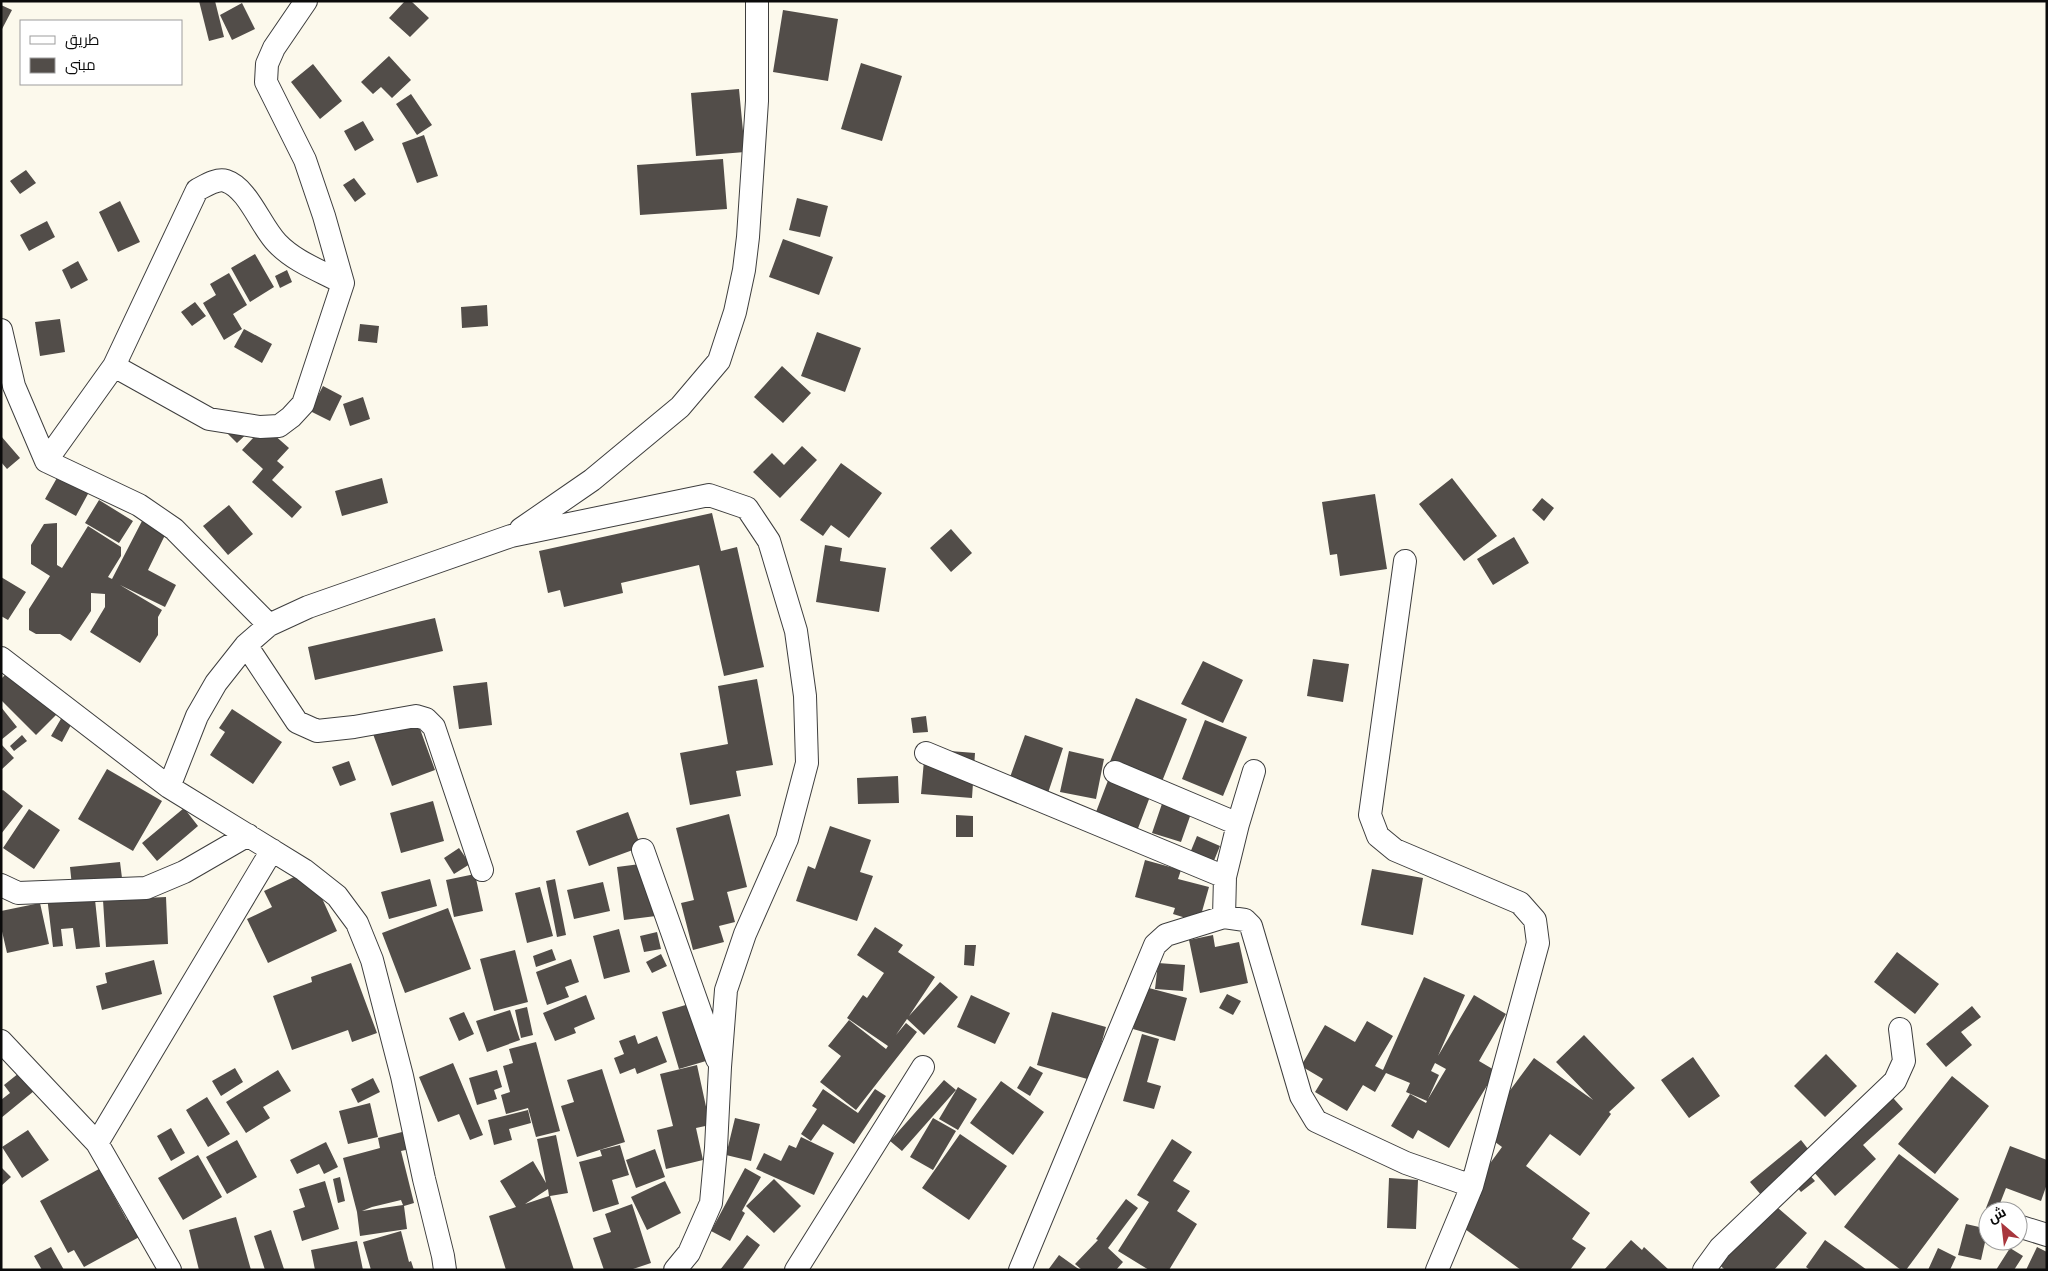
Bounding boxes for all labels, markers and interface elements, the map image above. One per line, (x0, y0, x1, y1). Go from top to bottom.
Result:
legend (20, 20, 182, 85)
text: طريق (65, 29, 99, 50)
text: مبنى (65, 54, 96, 75)
north arrow (1978, 1201, 2028, 1251)
text: ش (1984, 1201, 2009, 1227)

